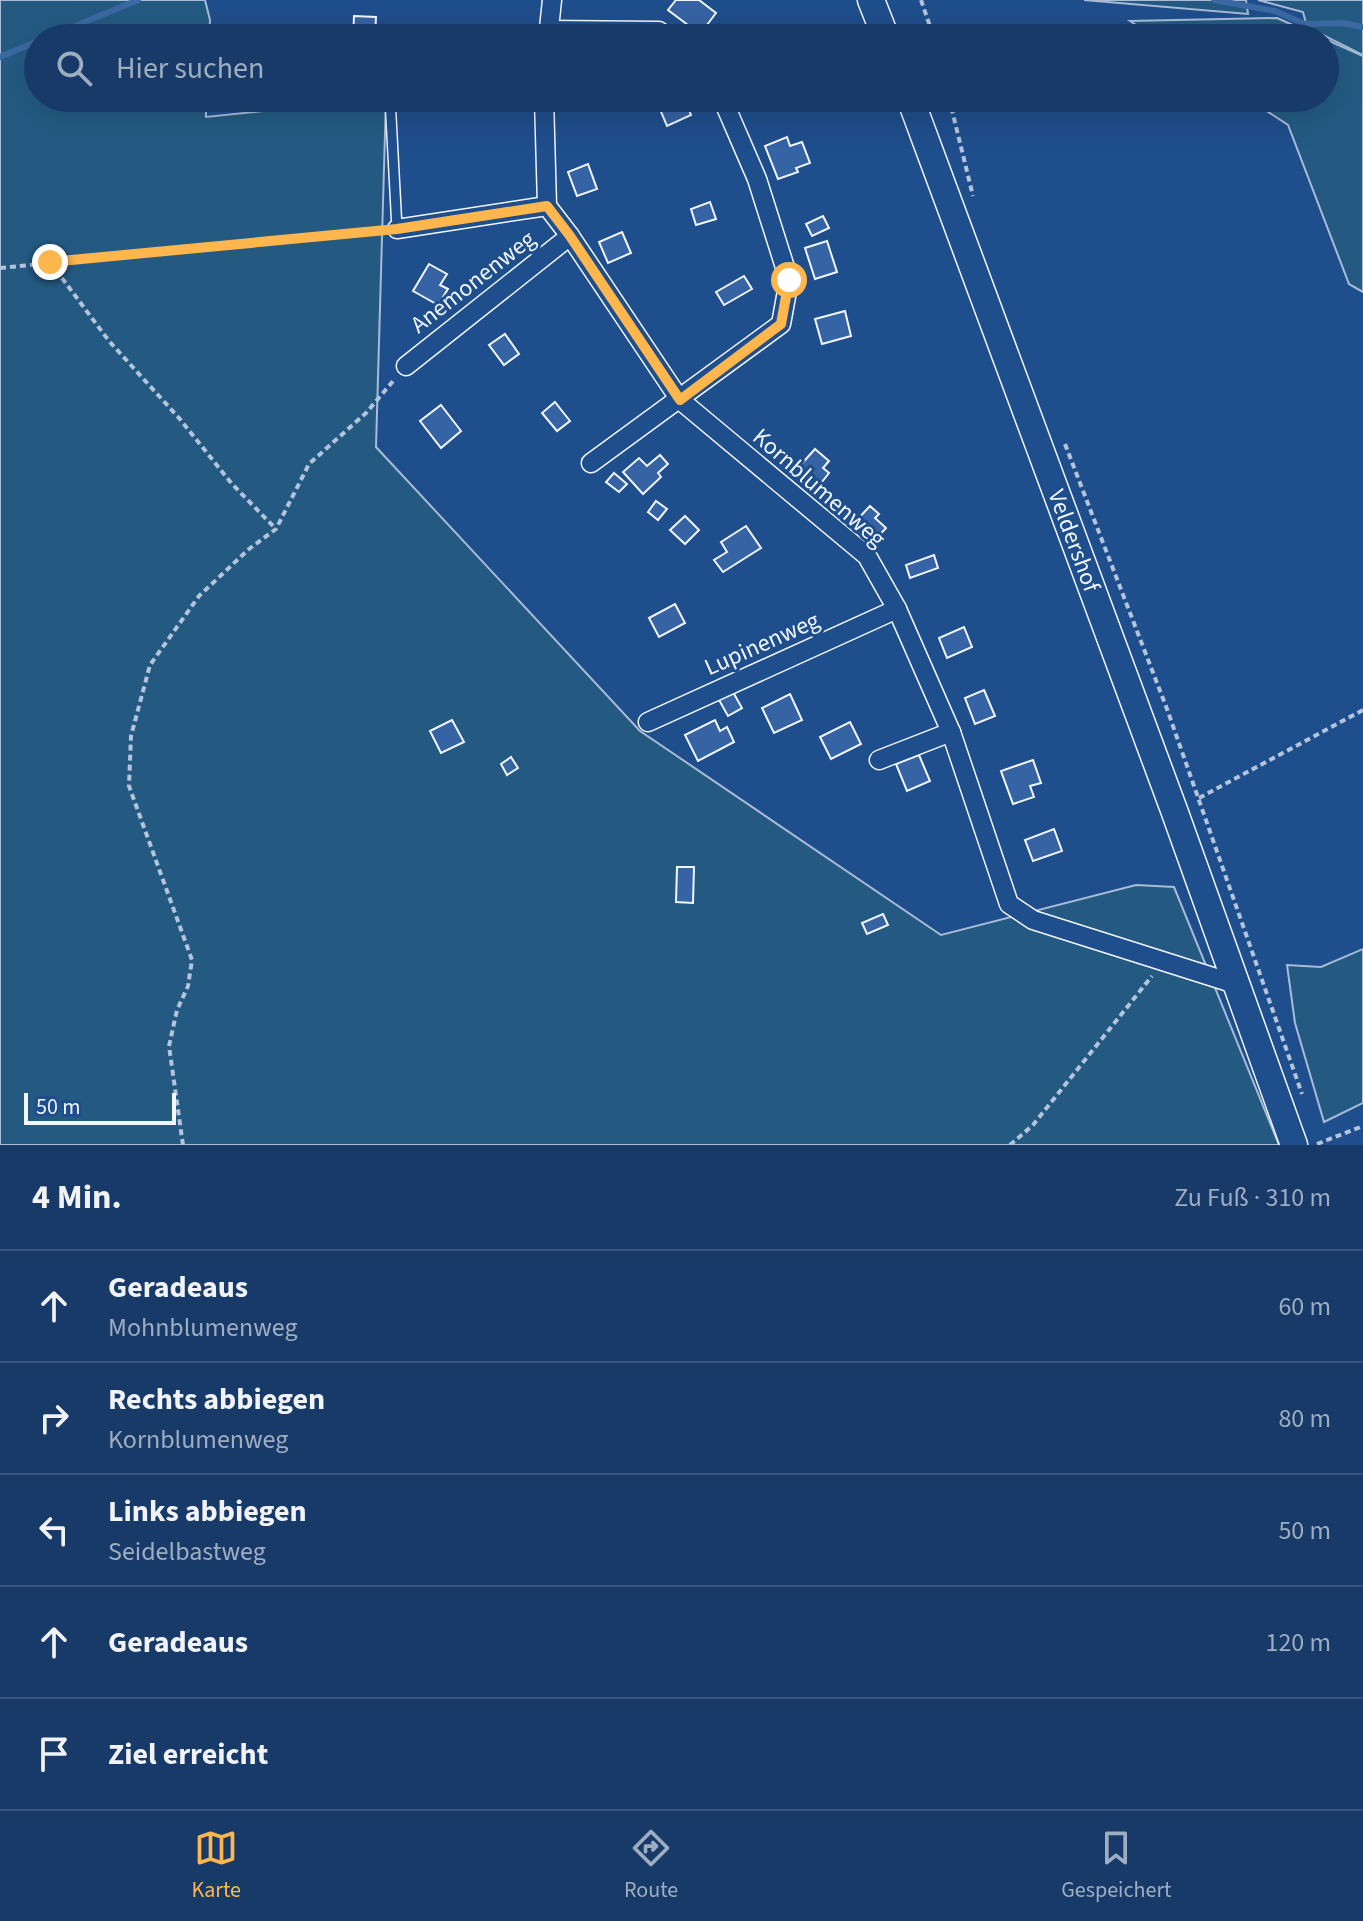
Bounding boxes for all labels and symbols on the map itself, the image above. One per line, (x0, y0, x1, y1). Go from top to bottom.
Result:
street label: Anemonenweg (403, 222, 543, 342)
route end (32, 244, 68, 280)
route start (771, 262, 807, 298)
street label: Kornblumenweg (745, 420, 893, 556)
street label: Veldershof (1039, 484, 1109, 598)
street label: Lupinenweg (699, 603, 825, 685)
scale bar (24, 1089, 176, 1125)

